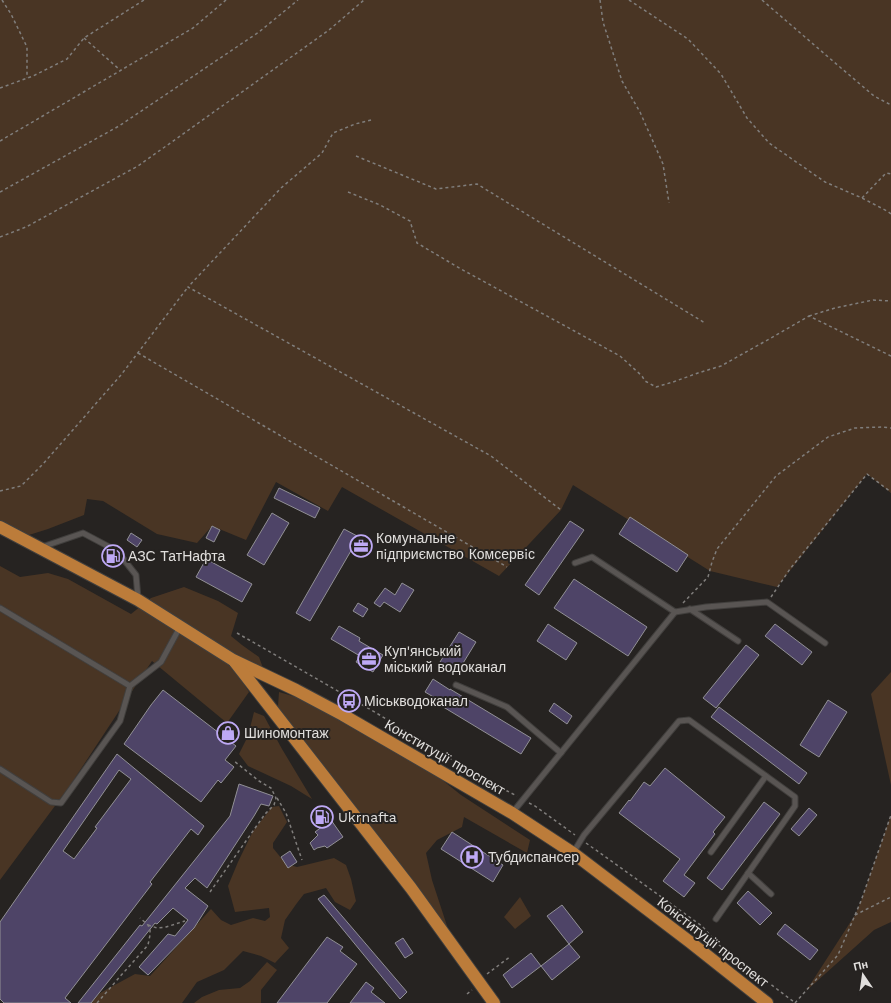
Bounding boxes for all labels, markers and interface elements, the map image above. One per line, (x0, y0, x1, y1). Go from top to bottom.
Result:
place label: Комунальне пiдприємство Комсервiс (376, 530, 535, 562)
office icon: Комунальне пiдприємство Комсервiс (348, 533, 374, 559)
fuel station icon: АЗС ТатНафта (100, 543, 126, 569)
place label: АЗС ТатНафта (128, 548, 226, 564)
place label: Куп'янський міський водоканал (384, 643, 506, 675)
office icon: Куп'янський міський водоканал (356, 646, 382, 672)
bus stop icon: Міськводоканал (336, 688, 362, 714)
place label: Міськводоканал (364, 693, 468, 709)
street label: Конституції проспект (382, 716, 509, 798)
shop icon: Шиномонтаж (215, 720, 241, 746)
place label: Шиномонтаж (244, 725, 329, 741)
fuel station icon: Ukrnafta (309, 804, 335, 830)
place label: Ukrnafta (338, 809, 397, 825)
hospital icon: Тубдиспансер (459, 844, 485, 870)
place label: Тубдиспансер (488, 849, 579, 865)
street label: Конституції проспект (654, 894, 772, 991)
north arrow (843, 955, 883, 995)
text: Пн (852, 958, 869, 974)

